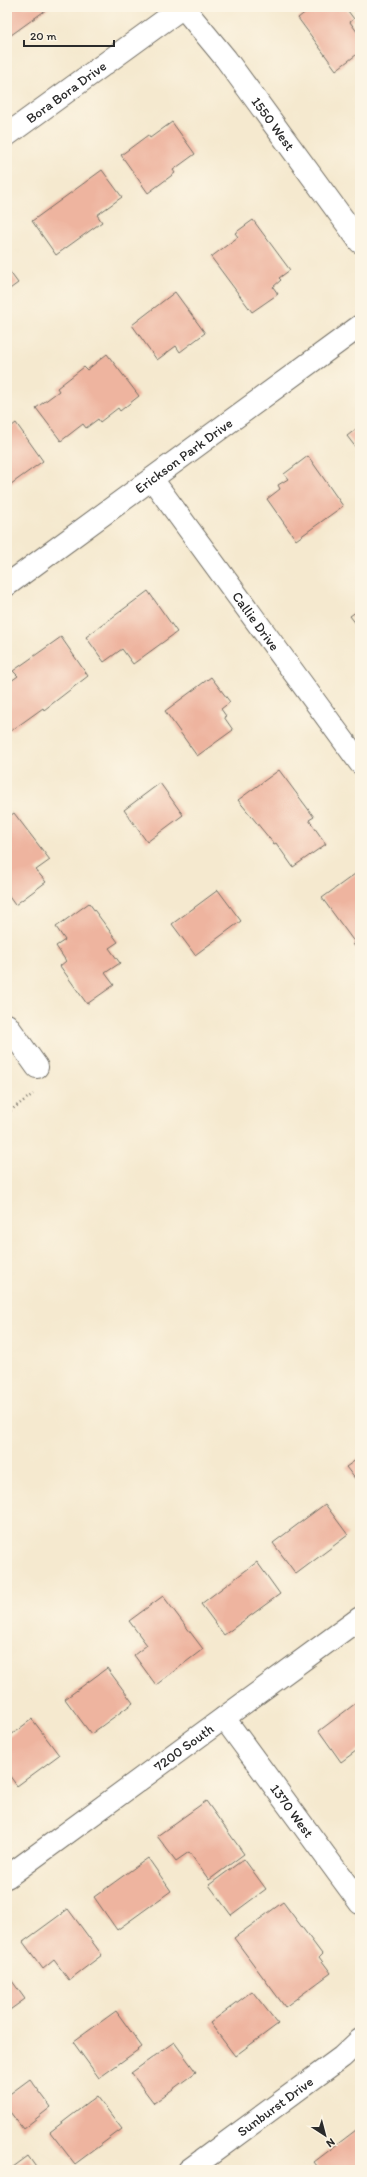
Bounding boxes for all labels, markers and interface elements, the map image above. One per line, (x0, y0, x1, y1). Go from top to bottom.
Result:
scale bar (24, 22, 114, 48)
text: 20 m (30, 29, 57, 43)
street label: Bora Bora Drive (23, 57, 110, 127)
street label: 1550 West (247, 93, 298, 154)
street label: Erickson Park Drive (132, 414, 236, 497)
street label: Callie Drive (228, 588, 283, 655)
street label: 7200 South (151, 1720, 217, 1775)
street label: 1370 West (266, 1781, 317, 1841)
street label: Sunburst Drive (234, 2073, 317, 2140)
north arrow (305, 2115, 345, 2155)
text: N (324, 2135, 337, 2150)

